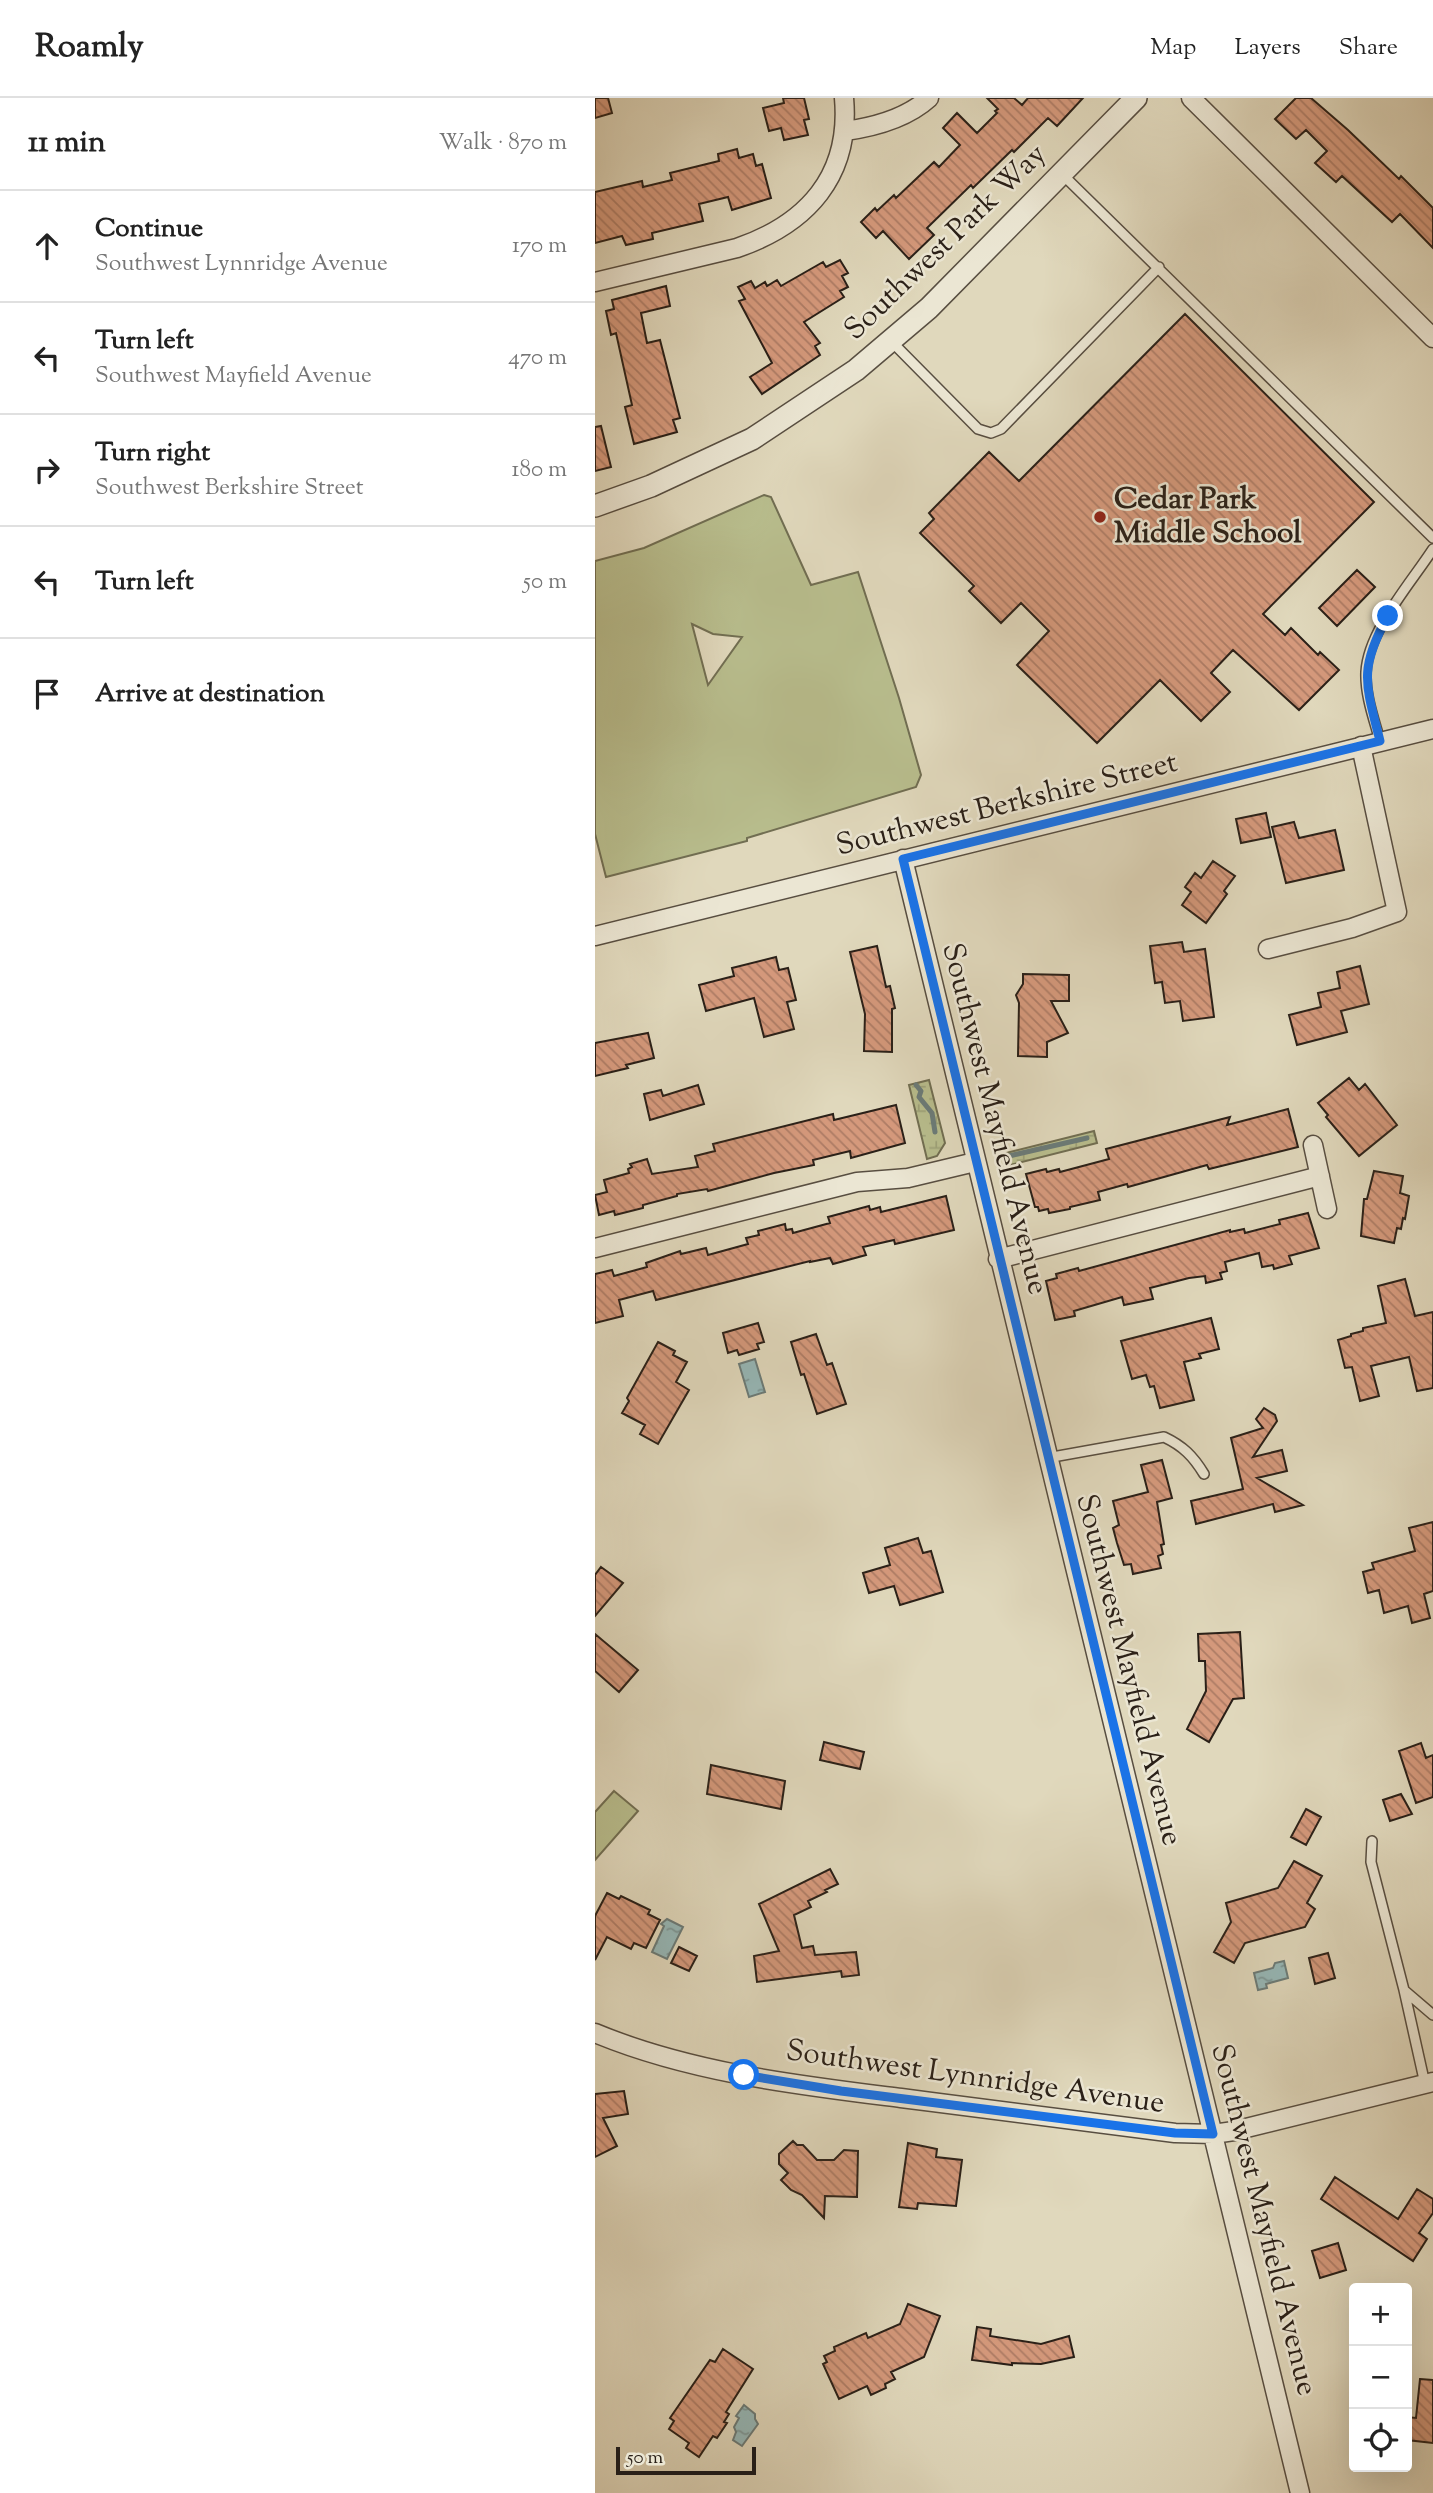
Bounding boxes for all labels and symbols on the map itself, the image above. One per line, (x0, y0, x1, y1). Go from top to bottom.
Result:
street label: Southwest Park Way (835, 135, 1057, 351)
place label: Cedar Park Middle School (1114, 479, 1302, 556)
marker: Cedar Park Middle School (1092, 509, 1108, 525)
route end (1372, 600, 1403, 631)
street label: Southwest Berkshire Street (832, 742, 1182, 868)
street label: Southwest Mayfield Avenue (929, 939, 1059, 1299)
street label: Southwest Mayfield Avenue (1063, 1490, 1193, 1850)
street label: Southwest Lynnridge Avenue (783, 2030, 1167, 2126)
street label: Southwest Mayfield Avenue (1198, 2040, 1328, 2400)
route start (728, 2059, 759, 2090)
scale bar (616, 2444, 756, 2476)

